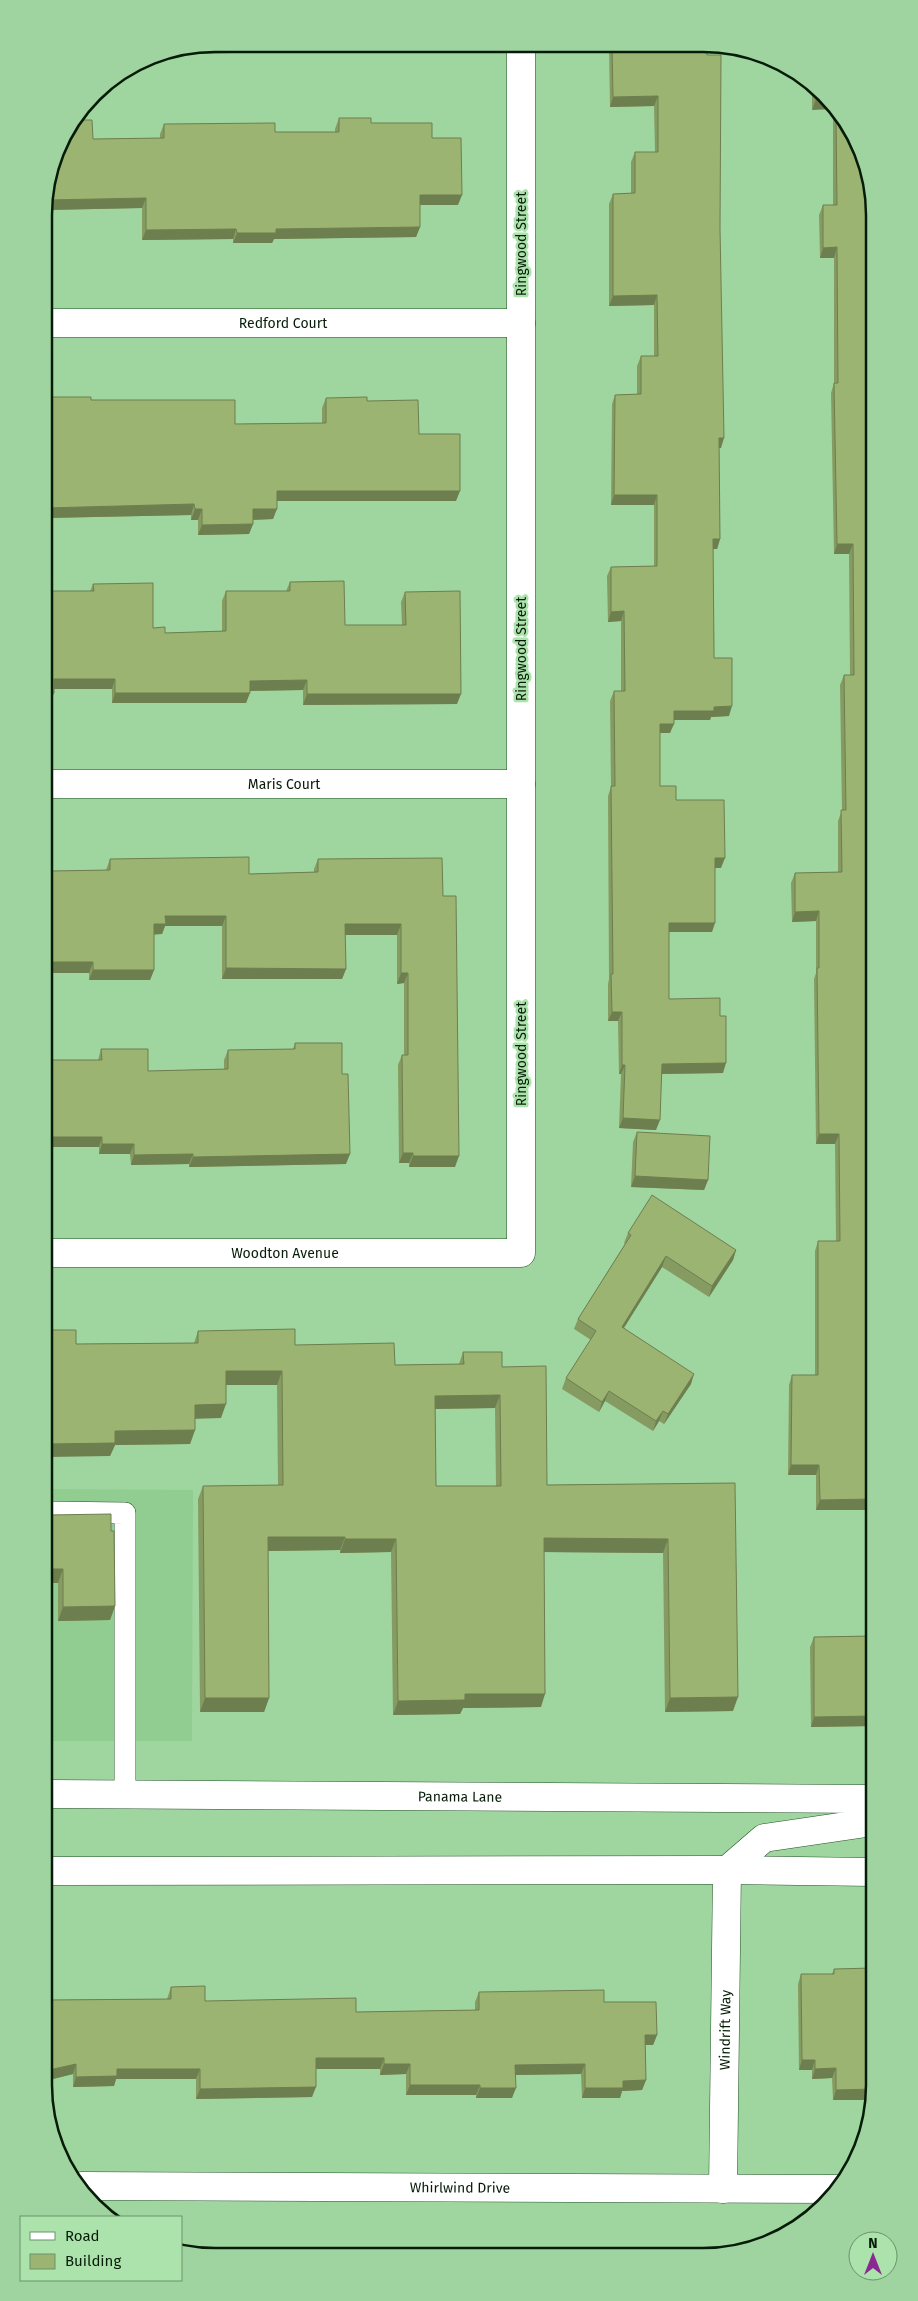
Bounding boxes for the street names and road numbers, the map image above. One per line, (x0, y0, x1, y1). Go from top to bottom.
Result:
street label: Ringwood Street (513, 191, 530, 296)
street label: Redford Court (239, 315, 328, 332)
street label: Ringwood Street (513, 596, 530, 701)
street label: Maris Court (248, 776, 321, 793)
street label: Ringwood Street (513, 1001, 530, 1106)
street label: Woodton Avenue (231, 1245, 339, 1262)
street label: Panama Lane (418, 1788, 502, 1805)
street label: Windrift Way (716, 1990, 734, 2070)
street label: Whirlwind Drive (410, 2179, 510, 2196)

